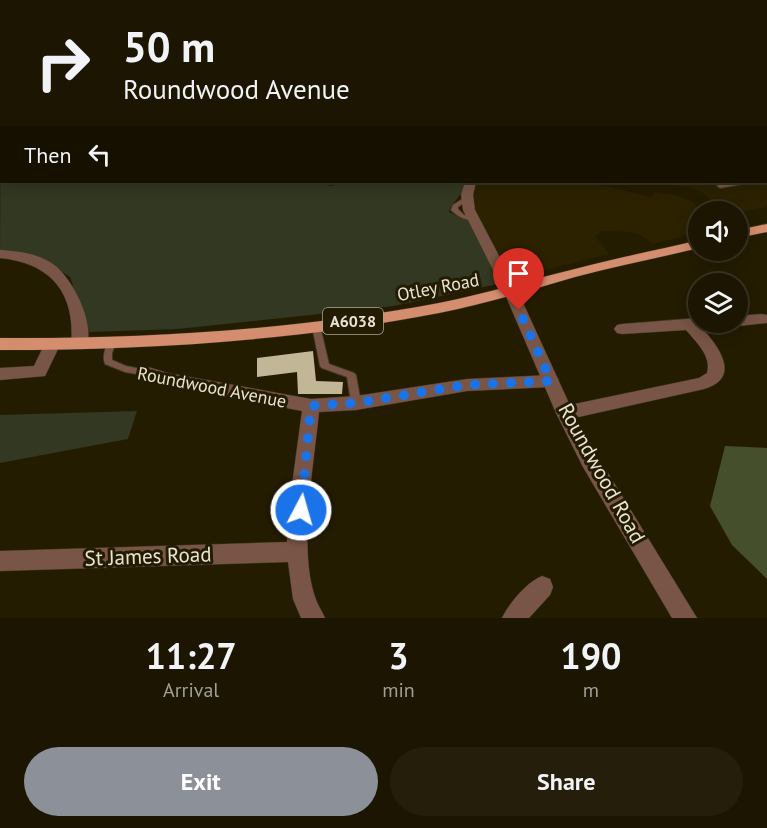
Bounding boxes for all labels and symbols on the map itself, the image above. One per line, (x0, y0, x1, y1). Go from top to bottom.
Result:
pin (493, 248, 544, 310)
street label: Otley Road (395, 268, 481, 306)
road number: A6038 (323, 308, 383, 334)
street label: Roundwood Avenue (136, 361, 288, 413)
street label: Roundwood Road (552, 398, 652, 548)
position arrow (269, 478, 333, 542)
street label: St James Road (84, 540, 212, 572)

